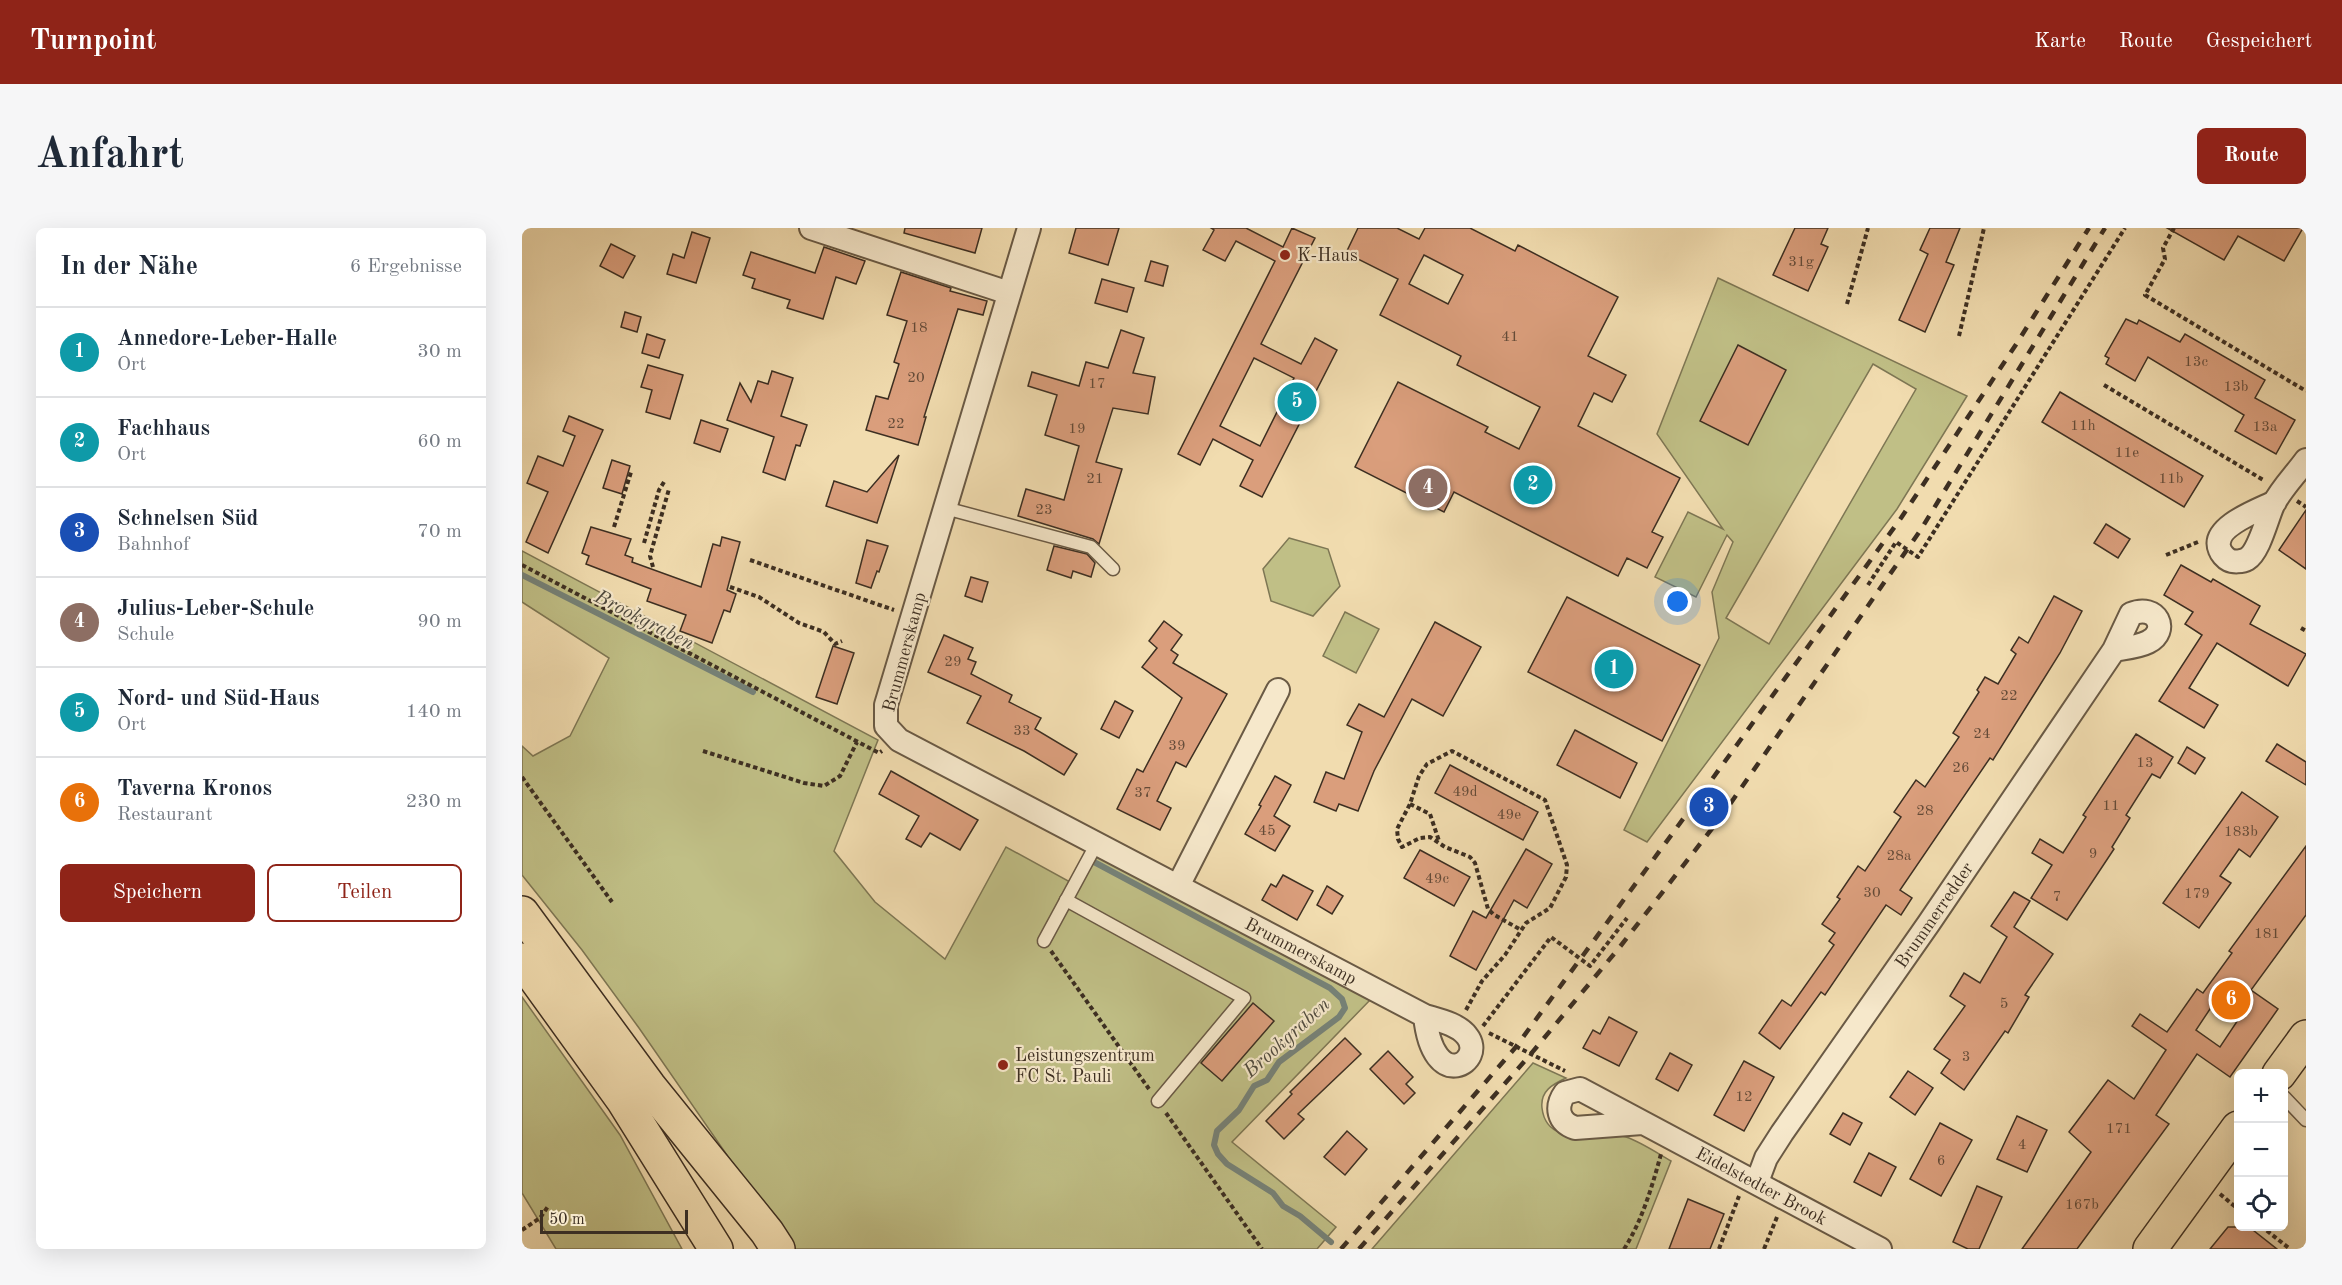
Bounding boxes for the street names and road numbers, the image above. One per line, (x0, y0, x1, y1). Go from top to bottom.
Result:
street label: Brummerskamp (880, 590, 930, 714)
street label: Brummerredder (1892, 859, 1978, 972)
street label: Brummerskamp (1242, 915, 1359, 988)
street label: Eidelstedter Brook (1693, 1144, 1830, 1229)

